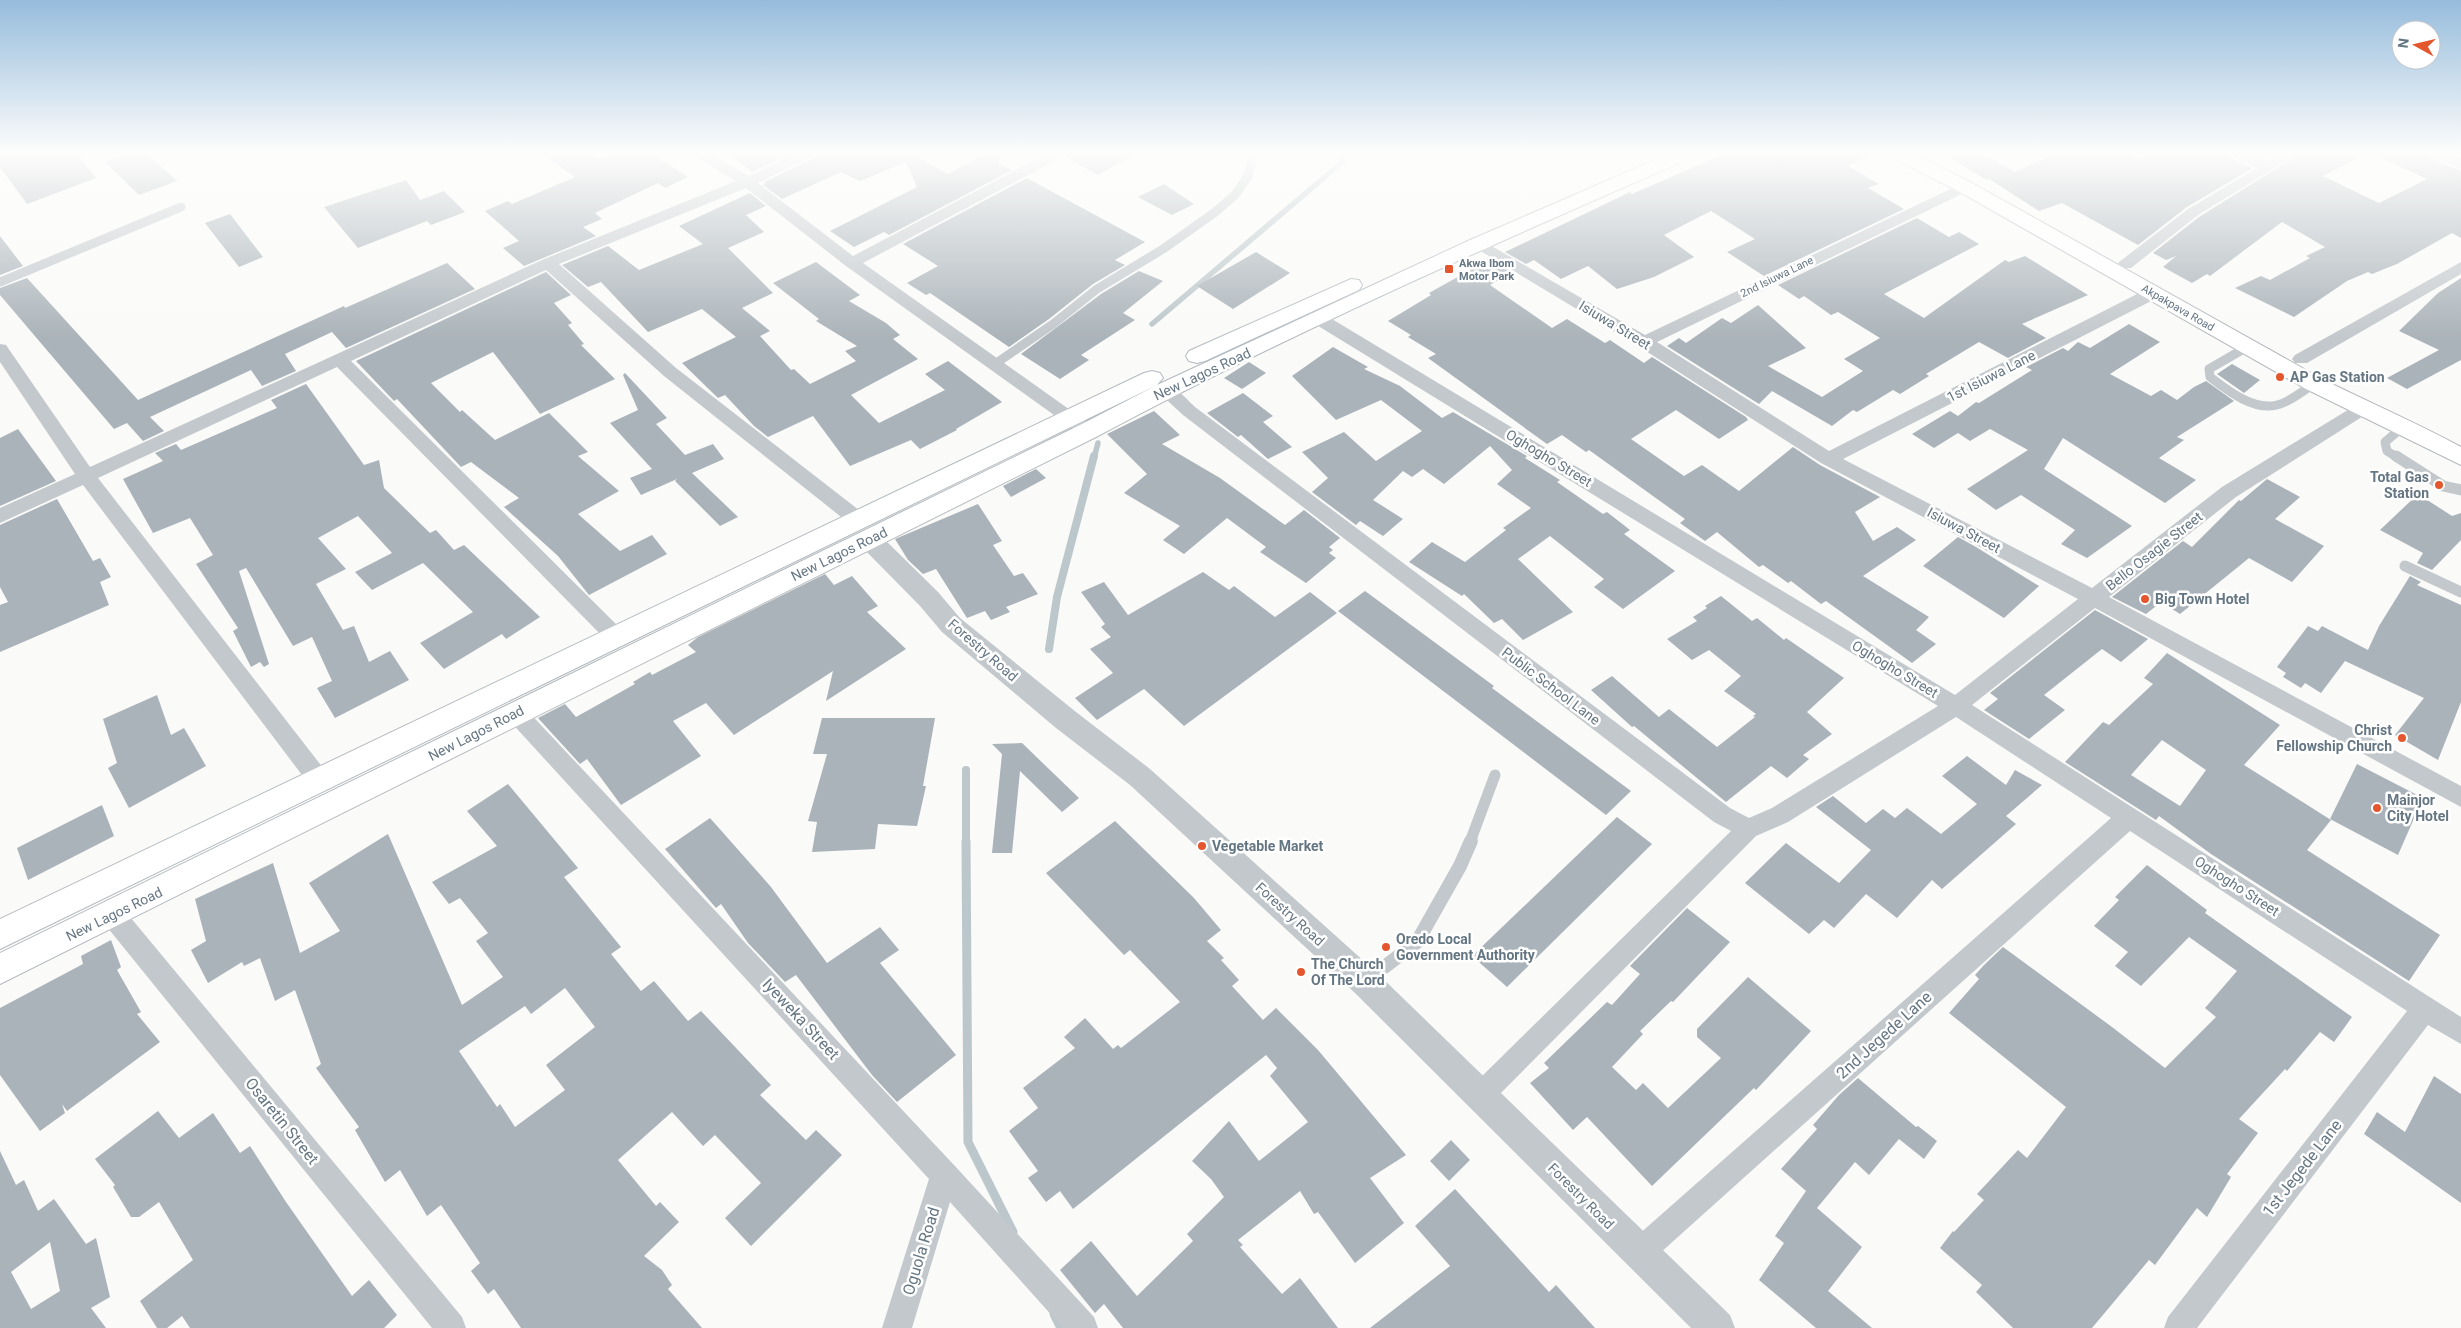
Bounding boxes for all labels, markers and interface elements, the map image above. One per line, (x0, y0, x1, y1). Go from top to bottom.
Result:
north arrow (2391, 20, 2441, 70)
text: N (2395, 37, 2412, 49)
street label: 2nd Isiuwa Lane (1738, 254, 1816, 300)
place label: Akwa Ibom Motor Park (1459, 257, 1514, 283)
marker: Akwa Ibom Motor Park (1443, 263, 1455, 275)
street label: Akpakpava Road (2139, 282, 2217, 334)
street label: Isiuwa Street (1576, 297, 1654, 353)
street label: New Lagos Road (1151, 345, 1253, 403)
street label: 1st Isiuwa Lane (1944, 347, 2038, 405)
place label: AP Gas Station (2290, 369, 2385, 385)
marker: AP Gas Station (2274, 371, 2286, 383)
street label: Oghogho Street (1503, 426, 1595, 490)
place label: Total Gas Station (2370, 469, 2429, 501)
marker: Total Gas Station (2433, 479, 2445, 491)
street label: Isiuwa Street (1925, 504, 2004, 556)
street label: Bello Osagie Street (2103, 508, 2206, 594)
street label: New Lagos Road (788, 524, 890, 584)
place label: Big Town Hotel (2155, 591, 2250, 607)
marker: Big Town Hotel (2139, 593, 2151, 605)
street label: Forestry Road (945, 616, 1021, 684)
street label: Oghogho Street (1849, 637, 1941, 701)
street label: Public School Lane (1499, 644, 1603, 728)
street label: New Lagos Road (425, 702, 527, 764)
place label: Christ Fellowship Church (2276, 722, 2392, 754)
marker: Christ Fellowship Church (2396, 732, 2408, 744)
place label: Mainjor City Hotel (2387, 792, 2449, 824)
marker: Mainjor City Hotel (2371, 802, 2383, 814)
place label: Vegetable Market (1212, 838, 1324, 854)
marker: Vegetable Market (1196, 840, 1208, 852)
street label: Oghogho Street (2192, 853, 2282, 919)
street label: Forestry Road (1253, 879, 1327, 949)
street label: New Lagos Road (63, 884, 165, 944)
place label: Oredo Local Government Authority (1396, 931, 1536, 963)
marker: Oredo Local Government Authority (1380, 941, 1392, 953)
place label: The Church Of The Lord (1311, 956, 1385, 988)
marker: The Church Of The Lord (1295, 966, 1307, 978)
street label: Iyeweka Street (759, 975, 843, 1063)
street label: 2nd Jegede Lane (1832, 987, 1936, 1083)
street label: Osaretin Street (241, 1074, 323, 1168)
street label: 1st Jegede Lane (2258, 1116, 2346, 1220)
street label: Forestry Road (1545, 1160, 1617, 1232)
street label: Oguola Road (899, 1205, 943, 1297)

